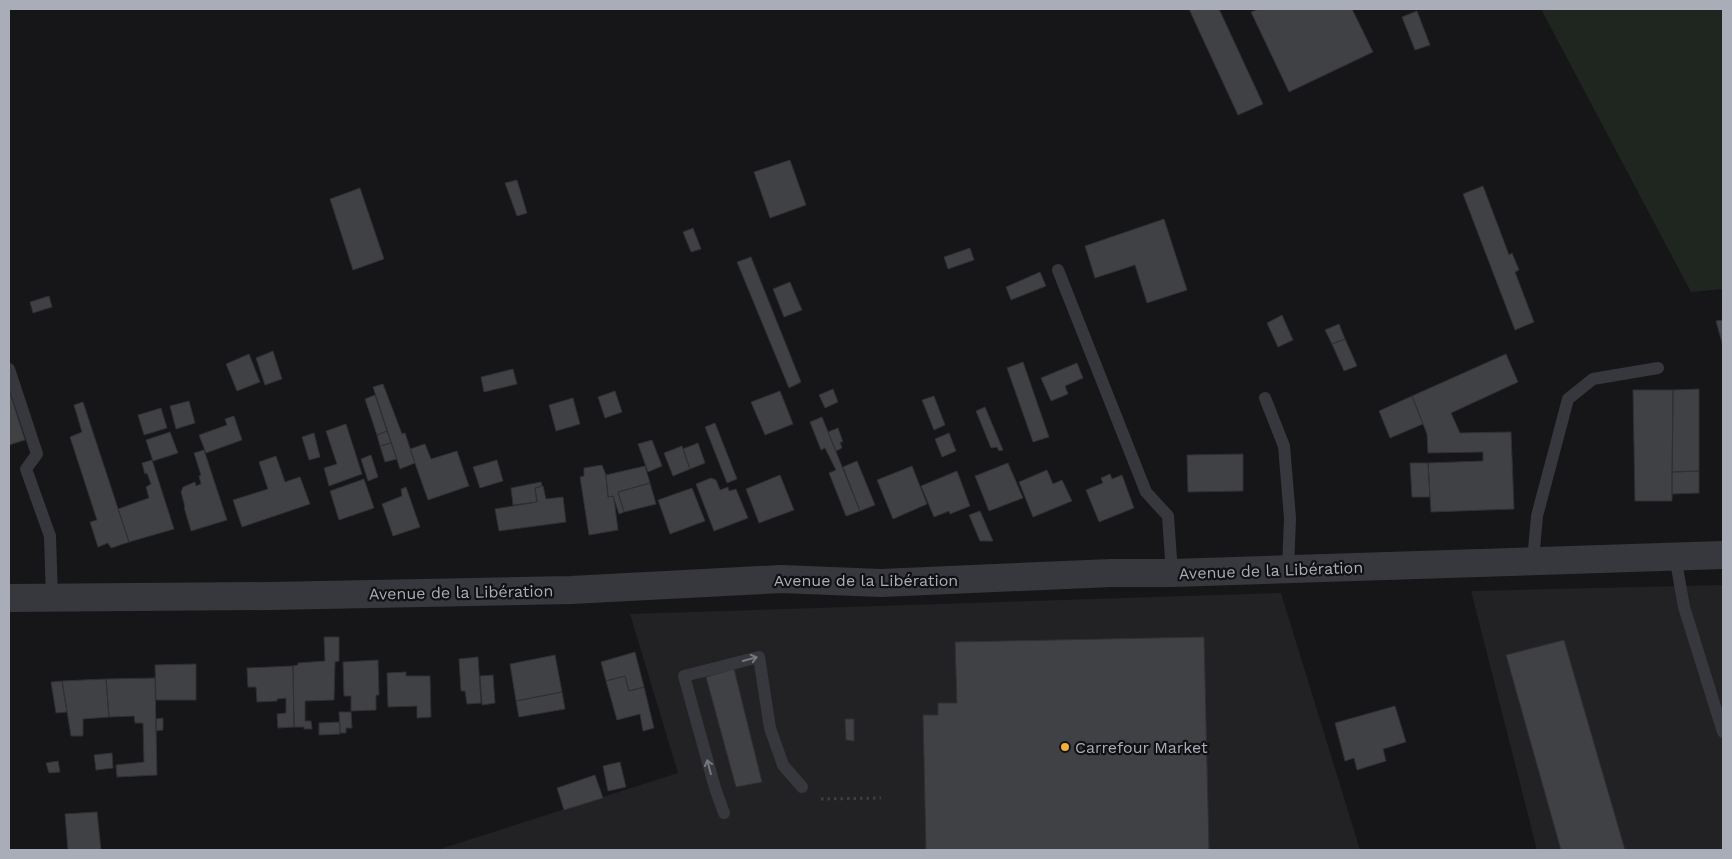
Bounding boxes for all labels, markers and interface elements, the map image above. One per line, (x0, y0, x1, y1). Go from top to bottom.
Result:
street label: Avenue de la Libération (1179, 558, 1363, 583)
street label: Avenue de la Libération (774, 571, 958, 590)
street label: Avenue de la Libération (369, 581, 553, 604)
one-way arrow (742, 654, 758, 663)
place label: Carrefour Market (1075, 738, 1208, 757)
marker: Carrefour Market (1059, 741, 1071, 753)
one-way arrow (703, 759, 713, 775)

